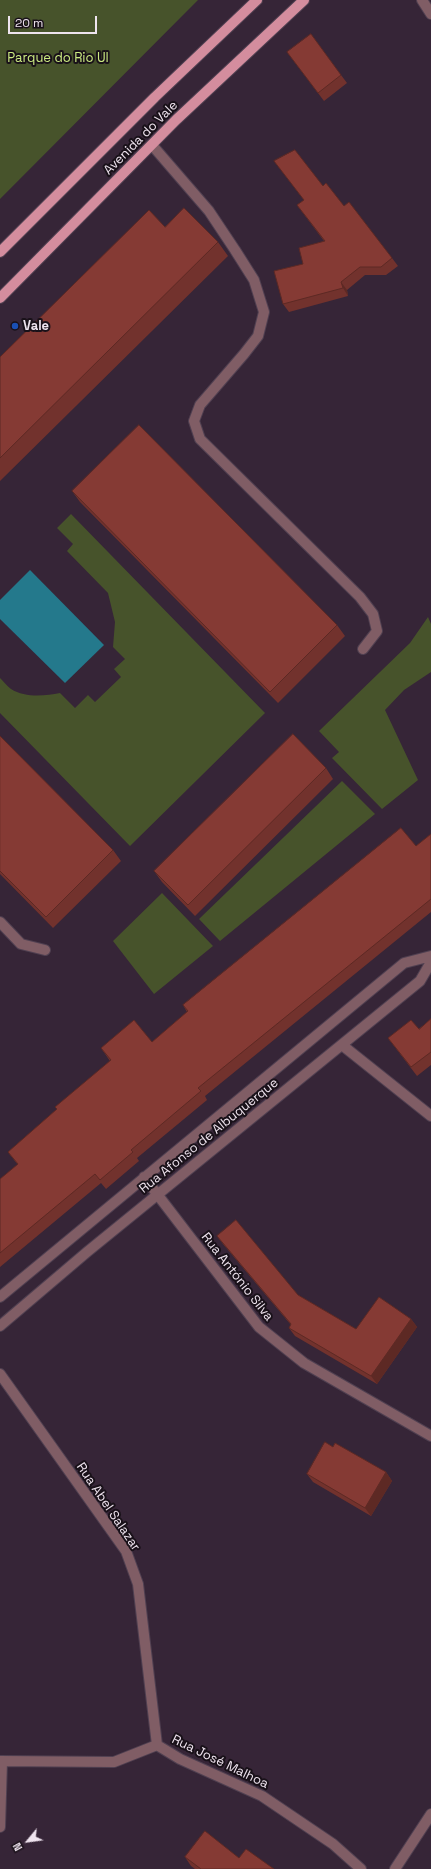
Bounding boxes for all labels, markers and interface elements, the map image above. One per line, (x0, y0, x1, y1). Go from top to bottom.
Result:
scale bar (10, 8, 99, 34)
text: 20 m (15, 15, 43, 31)
park label: Parque do Rio Ul (7, 50, 109, 66)
street label: Avenida do Vale (101, 98, 181, 178)
place label: Vale (23, 318, 49, 334)
marker: Vale (10, 321, 20, 331)
street label: Rua Afonso de Albuquerque (136, 1075, 282, 1197)
street label: Rua António Silva (198, 1230, 276, 1324)
street label: Rua Abel Salazar (73, 1460, 143, 1554)
street label: Rua José Malhoa (169, 1732, 271, 1792)
north arrow (8, 1821, 48, 1861)
text: N (10, 1840, 25, 1853)

